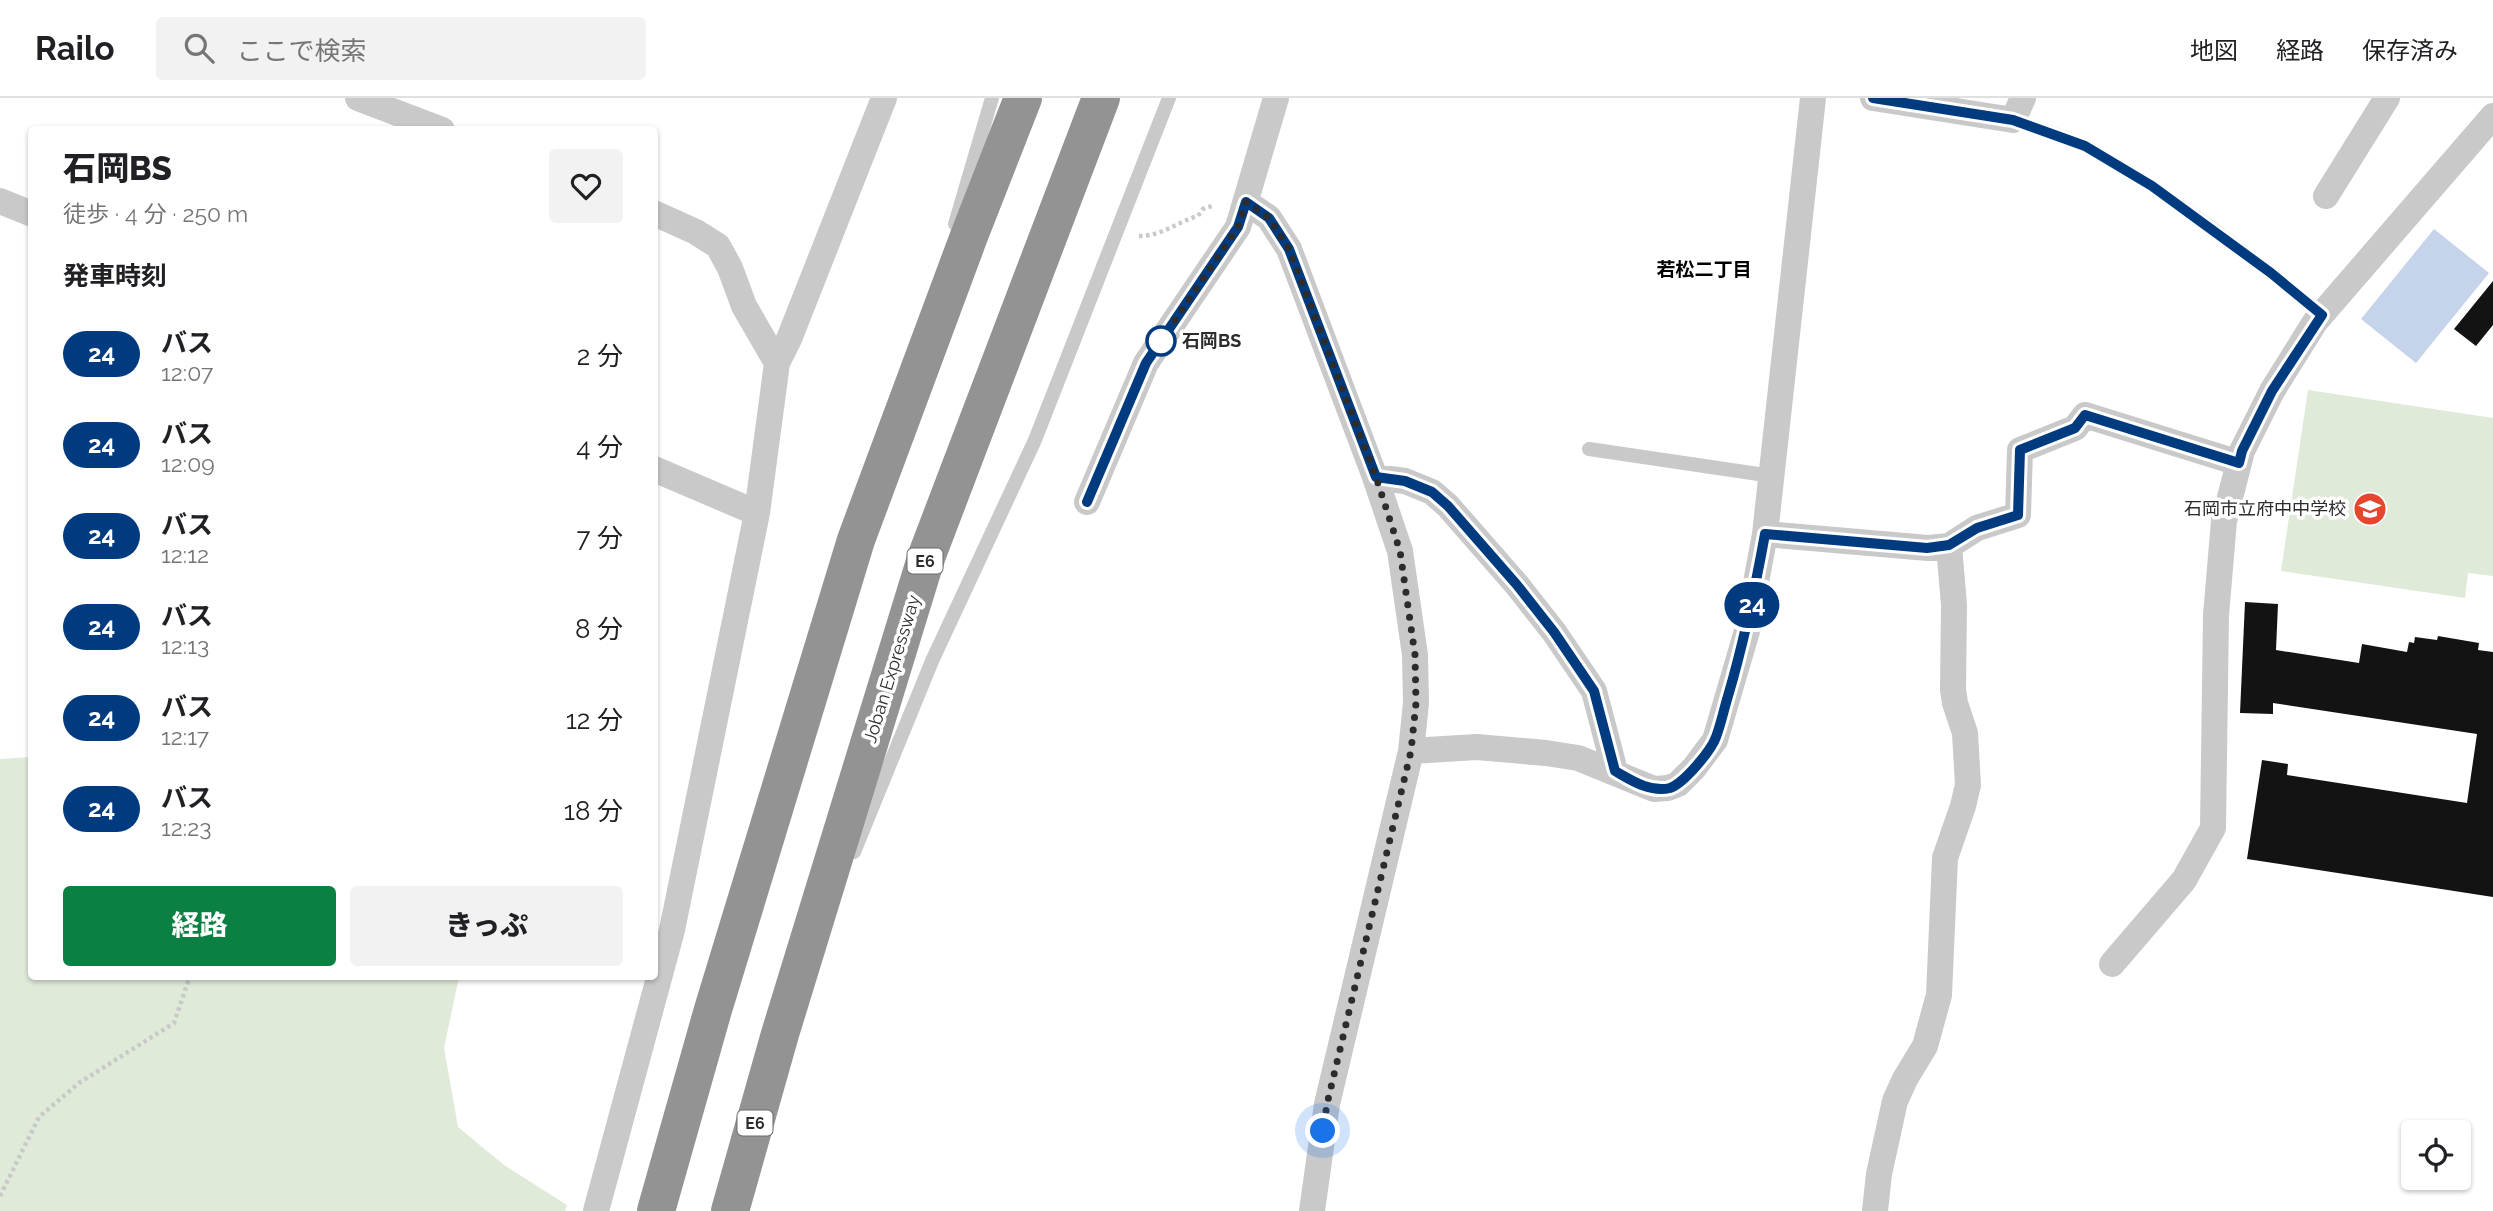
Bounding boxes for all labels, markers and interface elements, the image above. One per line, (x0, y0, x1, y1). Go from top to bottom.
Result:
search box (156, 17, 646, 80)
text: Railo (35, 29, 114, 68)
icon: search (180, 29, 218, 67)
text: ここで検索 (236, 36, 366, 66)
text: 地図 (2190, 36, 2238, 65)
text: 経路 (2276, 36, 2324, 65)
text: 保存済み (2362, 36, 2458, 65)
text: 石岡BS (63, 149, 172, 188)
button: heart (549, 149, 623, 223)
text: 徒歩 · 4 分 · 250 m (63, 200, 248, 227)
district label: 若松二丁目 (1656, 258, 1752, 280)
text: 発車時刻 (63, 261, 167, 291)
marker: 石岡BS (1146, 326, 1176, 356)
text: バス (161, 328, 213, 358)
place label: 石岡BS (1182, 330, 1241, 351)
text: 24 (88, 339, 115, 368)
text: 2 分 (577, 341, 623, 371)
text: 12:07 (161, 359, 213, 386)
text: バス (161, 419, 213, 449)
text: 24 (88, 430, 115, 459)
text: 4 分 (576, 432, 623, 462)
text: 12:09 (161, 450, 215, 477)
school or university icon: 石岡市立府中中学校 (2351, 490, 2389, 528)
place label: 石岡市立府中中学校 (2184, 498, 2346, 519)
text: バス (161, 510, 213, 540)
text: 24 (88, 521, 115, 550)
text: 7 分 (576, 523, 623, 553)
text: 12:12 (161, 541, 209, 568)
road number: E6 (908, 548, 942, 574)
line badge: 24 (1720, 582, 1784, 628)
text: 24 (1738, 590, 1766, 619)
street label: Joban Expressway (859, 592, 924, 745)
text: バス (161, 601, 213, 631)
text: 24 (88, 612, 115, 641)
text: 8 分 (575, 614, 623, 644)
text: 12:13 (161, 632, 209, 659)
text: バス (161, 692, 213, 722)
text: 24 (88, 703, 115, 732)
text: 12 分 (566, 705, 623, 735)
text: 12:17 (161, 723, 209, 750)
text: バス (161, 783, 213, 813)
text: 24 (88, 794, 115, 823)
text: 18 分 (564, 796, 623, 826)
text: 12:23 (161, 814, 211, 841)
button: 経路 (63, 886, 336, 966)
button: きっぷ (350, 886, 623, 966)
road number: E6 (738, 1110, 772, 1135)
your location (1305, 1113, 1340, 1148)
map controls (2401, 1120, 2471, 1190)
button: locate (2401, 1120, 2471, 1190)

